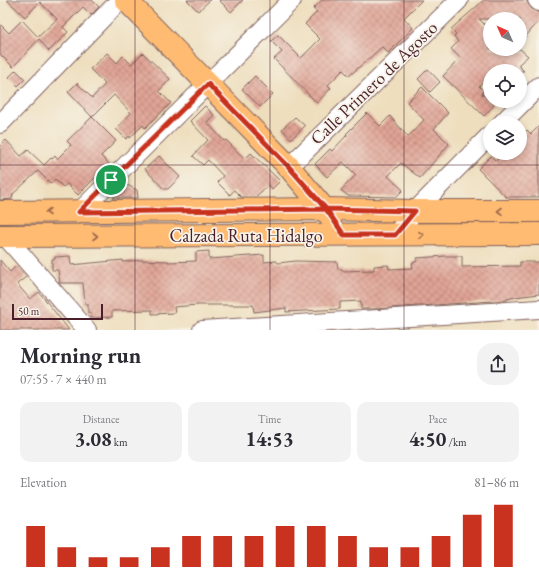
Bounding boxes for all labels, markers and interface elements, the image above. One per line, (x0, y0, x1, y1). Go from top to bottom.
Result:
north arrow (483, 12, 527, 56)
map controls (483, 12, 527, 160)
street label: Calle Primero de Agosto (305, 16, 442, 149)
button: locate (483, 64, 527, 108)
button: layers (483, 116, 527, 160)
pin (94, 163, 128, 197)
icon: arrive (100, 169, 122, 191)
one-way arrow (497, 207, 503, 215)
one-way arrow (45, 208, 51, 216)
street label: Calzada Ruta Hidalgo (169, 224, 323, 247)
one-way arrow (418, 231, 424, 239)
one-way arrow (92, 232, 98, 240)
scale bar (12, 302, 103, 321)
text: 50 m (18, 304, 39, 318)
text: Morning run (20, 341, 141, 370)
button: share (477, 343, 519, 385)
text: 07:55 · 7 × 440 m (20, 371, 107, 388)
text: Distance (83, 412, 120, 426)
text: Time (258, 412, 281, 426)
text: Pace (429, 412, 447, 426)
text: 3.08 (75, 426, 112, 452)
text: 14:53 (246, 426, 293, 452)
text: 4:50 (409, 426, 446, 452)
text: km (112, 435, 127, 449)
text: /km (446, 435, 467, 449)
text: Elevation (20, 474, 67, 491)
text: 81–86 m (474, 474, 519, 491)

